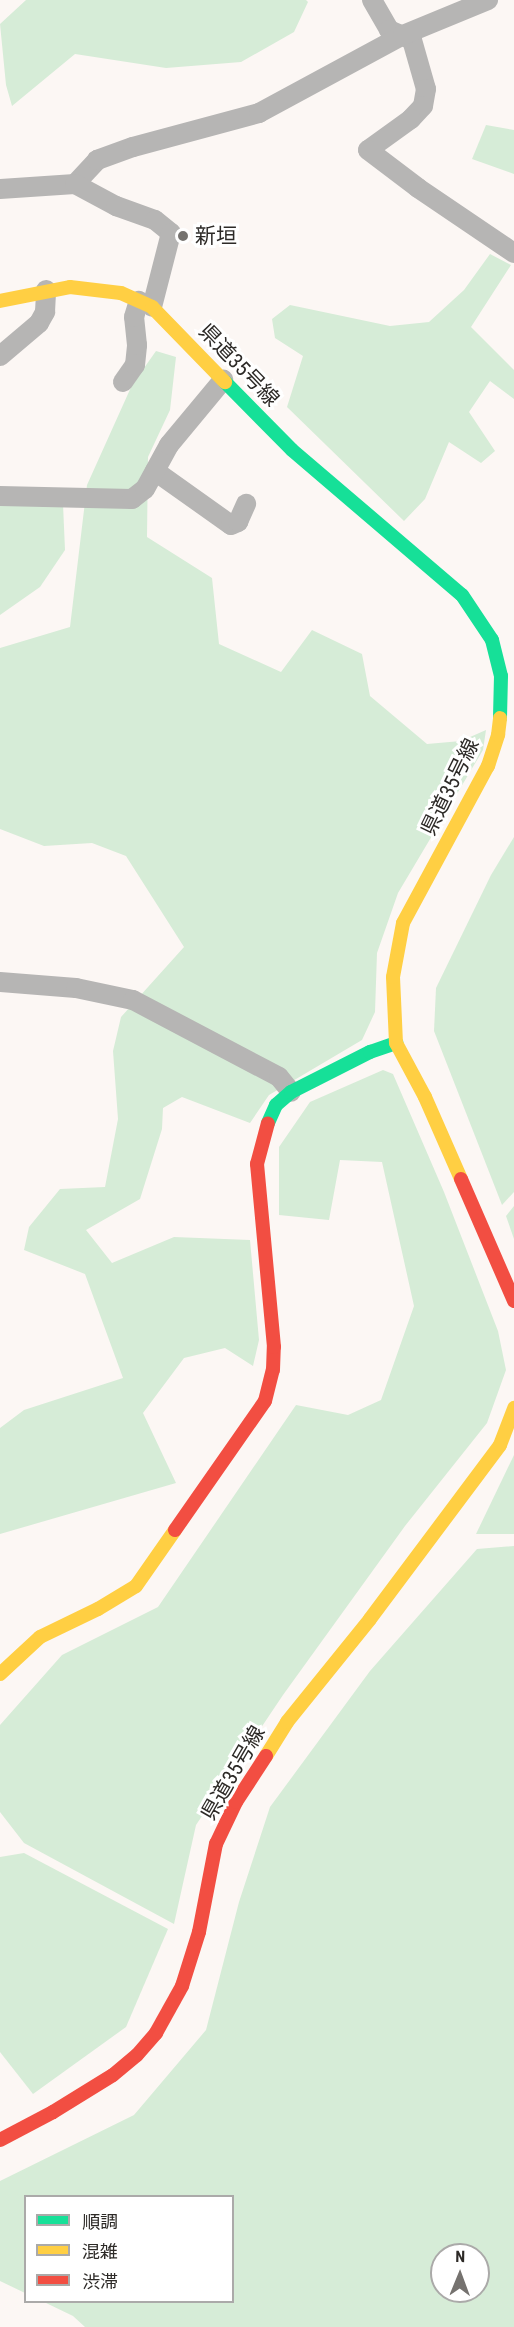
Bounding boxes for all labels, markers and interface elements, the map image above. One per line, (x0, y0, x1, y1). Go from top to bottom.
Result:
place label: 新垣 (195, 223, 237, 249)
marker: 新垣 (176, 229, 190, 243)
street label: 県道35号線 (194, 319, 284, 411)
street label: 県道35号線 (416, 734, 484, 840)
street label: 県道35号線 (196, 1721, 270, 1825)
legend (24, 2195, 234, 2303)
text: 順調 (82, 2211, 118, 2232)
text: 混雑 (82, 2241, 118, 2262)
north arrow (430, 2243, 490, 2303)
text: N (455, 2247, 465, 2266)
text: 渋滞 (82, 2271, 118, 2292)

